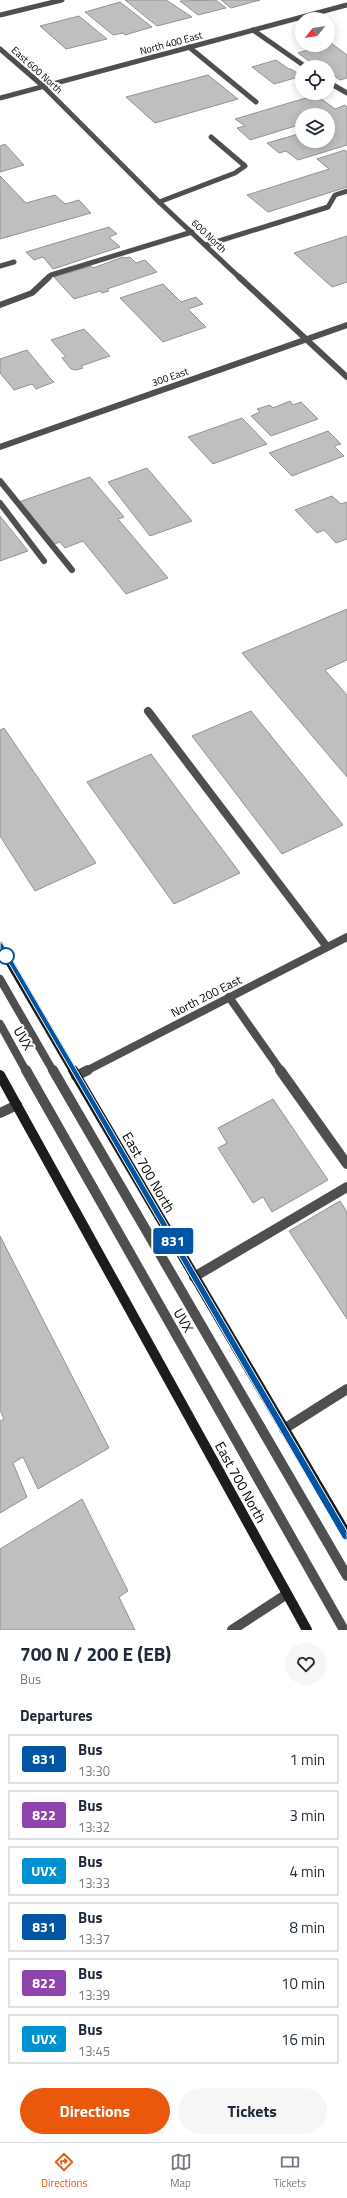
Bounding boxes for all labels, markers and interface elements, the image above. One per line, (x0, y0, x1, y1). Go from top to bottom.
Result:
north arrow (295, 12, 335, 52)
map controls (295, 12, 335, 148)
street label: North 400 East (138, 27, 204, 59)
street label: East 600 North (8, 43, 66, 97)
button: locate (295, 60, 335, 100)
button: layers (295, 108, 335, 148)
street label: 600 North (188, 216, 230, 256)
street label: 300 East (150, 364, 191, 390)
unlabelled marker (0, 947, 15, 965)
street label: North 200 East (167, 970, 245, 1022)
street label: UVX (9, 1022, 39, 1054)
street label: East 700 North (117, 1128, 181, 1216)
line badge: 831 (150, 1228, 196, 1254)
text: 831 (161, 1230, 185, 1251)
street label: UVX (169, 1304, 199, 1336)
street label: East 700 North (210, 1438, 272, 1526)
text: 700 N / 200 E (EB) (20, 1639, 171, 1668)
button: heart (285, 1643, 327, 1685)
text: Bus (20, 1669, 41, 1689)
text: Departures (20, 1704, 93, 1727)
text: Bus (78, 1738, 103, 1761)
text: 831 (32, 1748, 56, 1769)
text: 1 min (289, 1748, 325, 1771)
text: 13:30 (78, 1761, 110, 1781)
text: Bus (78, 1794, 103, 1817)
text: 822 (32, 1804, 56, 1825)
text: 3 min (289, 1804, 325, 1827)
text: 13:32 (78, 1817, 110, 1837)
text: Bus (78, 1850, 103, 1873)
text: UVX (31, 1860, 57, 1881)
text: 4 min (289, 1860, 325, 1883)
text: 13:33 (78, 1873, 110, 1893)
text: Bus (78, 1906, 103, 1929)
text: 831 (32, 1916, 56, 1937)
text: 8 min (289, 1916, 325, 1939)
text: 13:37 (78, 1929, 110, 1949)
text: Bus (78, 1962, 103, 1985)
text: 822 (32, 1972, 56, 1993)
text: 10 min (281, 1972, 325, 1995)
text: 13:39 (78, 1985, 110, 2005)
text: Bus (78, 2018, 103, 2041)
text: UVX (31, 2028, 57, 2049)
text: 16 min (281, 2028, 325, 2051)
text: 13:45 (78, 2041, 110, 2061)
button: Directions (20, 2088, 170, 2134)
button: Tickets (178, 2088, 327, 2134)
tab: Directions (41, 2151, 88, 2191)
tab: Map (170, 2151, 192, 2191)
tab: Tickets (273, 2151, 306, 2191)

